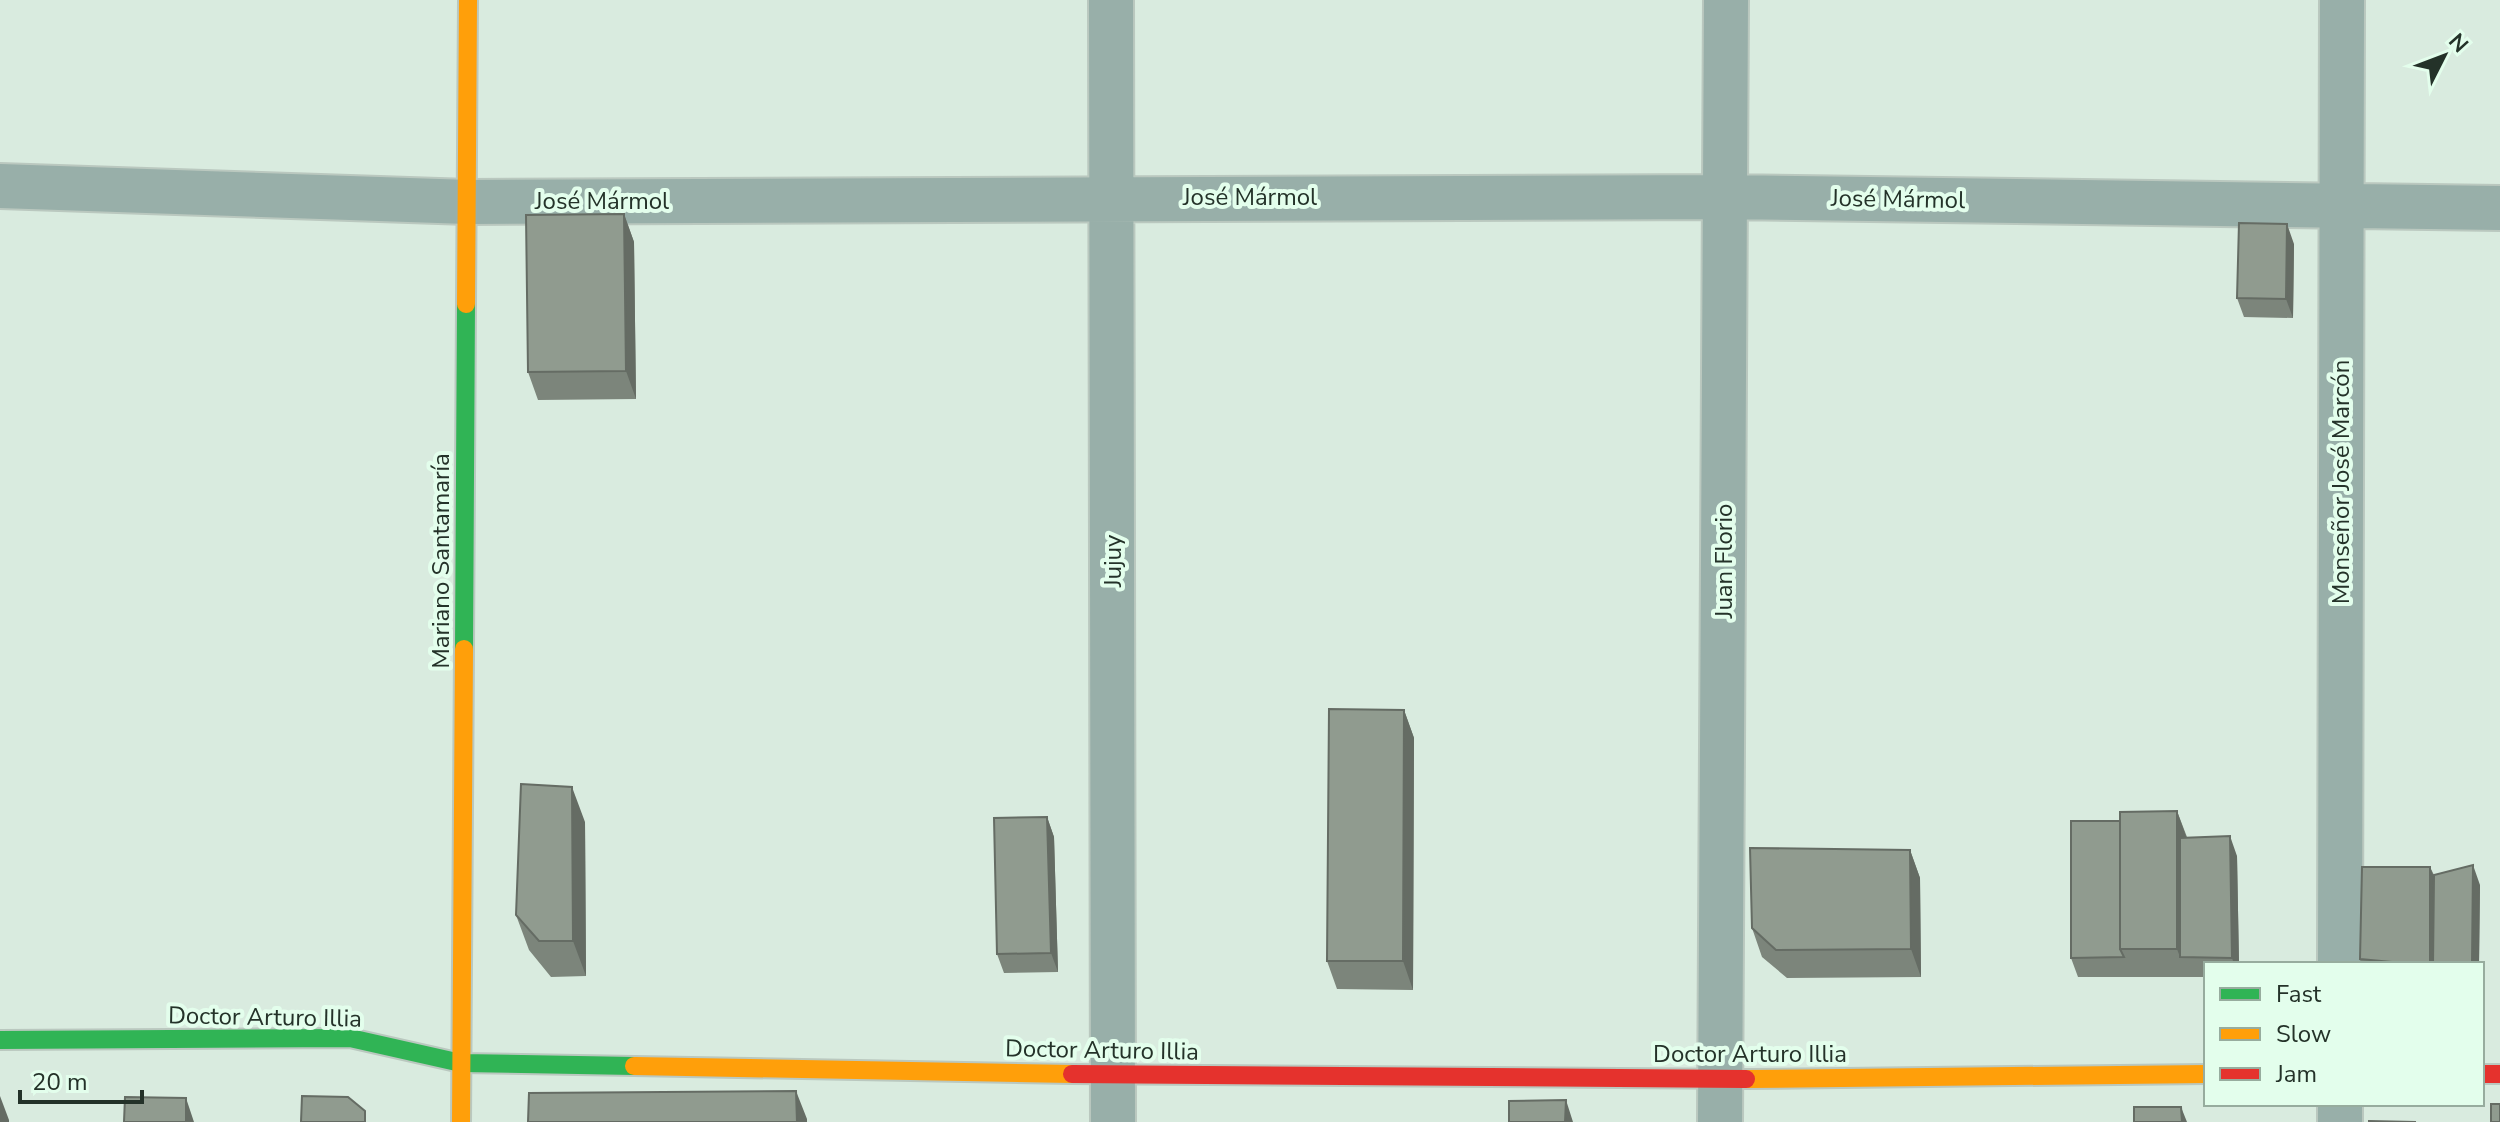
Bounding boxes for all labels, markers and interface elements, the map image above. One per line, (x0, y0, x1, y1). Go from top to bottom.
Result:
north arrow (2404, 16, 2484, 96)
text: N (2441, 27, 2475, 59)
street label: José Mármol (1182, 181, 1317, 213)
street label: José Mármol (1830, 182, 1965, 216)
street label: José Mármol (534, 185, 669, 217)
street label: Monseñor José Marcón (2325, 360, 2357, 604)
street label: Mariano Santamaría (425, 453, 457, 669)
street label: Juan Florio (1708, 504, 1740, 619)
street label: Jujuy (1097, 534, 1129, 588)
legend (2204, 962, 2484, 1106)
text: Fast (2276, 978, 2322, 1010)
street label: Doctor Arturo Illia (168, 999, 362, 1035)
text: Slow (2276, 1018, 2331, 1050)
street label: Doctor Arturo Illia (1005, 1032, 1199, 1068)
street label: Doctor Arturo Illia (1653, 1038, 1847, 1070)
scale bar (20, 1054, 142, 1104)
text: Jam (2275, 1058, 2317, 1090)
text: 20 m (32, 1066, 88, 1098)

